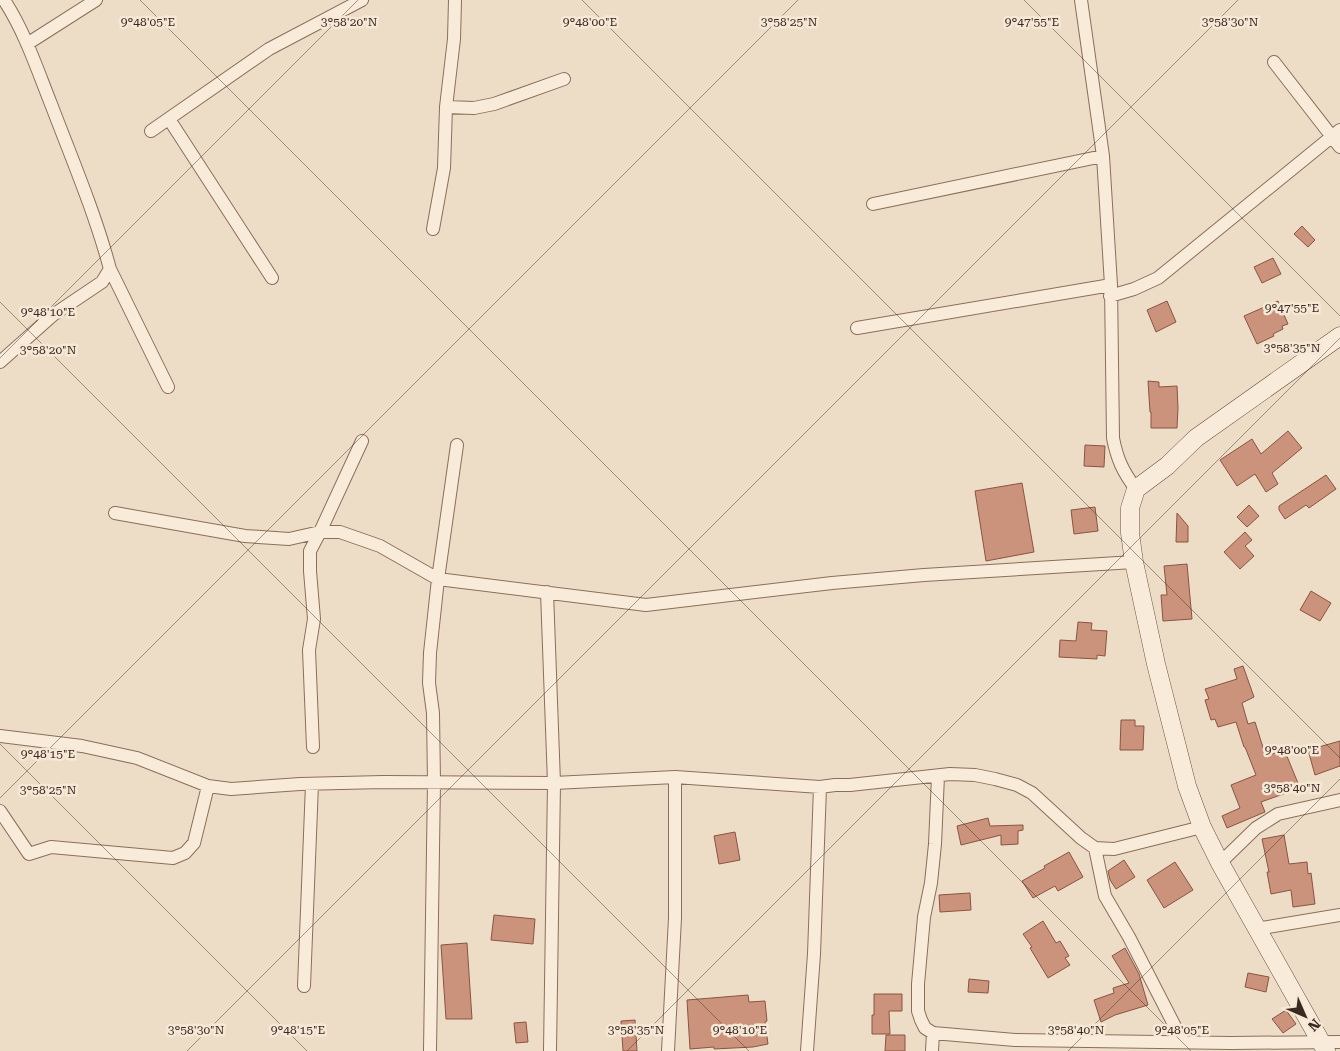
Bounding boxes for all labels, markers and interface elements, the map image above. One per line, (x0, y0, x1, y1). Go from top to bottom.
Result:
text: 9°48'05"E (121, 15, 175, 29)
text: 3°58'20"N (321, 15, 378, 29)
text: 9°48'00"E (563, 15, 617, 29)
text: 3°58'25"N (761, 15, 818, 29)
text: 9°47'55"E (1005, 15, 1059, 29)
text: 3°58'30"N (1202, 15, 1259, 29)
text: 9°47'55"E (1265, 301, 1319, 315)
text: 9°48'10"E (21, 305, 75, 319)
text: 3°58'35"N (1264, 341, 1321, 355)
text: 3°58'20"N (20, 343, 77, 357)
text: 9°48'00"E (1265, 743, 1319, 757)
text: 9°48'15"E (21, 747, 75, 761)
text: 3°58'40"N (1264, 781, 1321, 795)
text: 3°58'25"N (20, 783, 77, 797)
north arrow (1280, 991, 1330, 1041)
text: N (1305, 1016, 1324, 1035)
text: 3°58'30"N (168, 1023, 225, 1037)
text: 9°48'15"E (271, 1023, 325, 1037)
text: 3°58'35"N (608, 1023, 665, 1037)
text: 9°48'10"E (713, 1023, 767, 1037)
text: 3°58'40"N (1048, 1023, 1105, 1037)
text: 9°48'05"E (1155, 1023, 1209, 1037)

